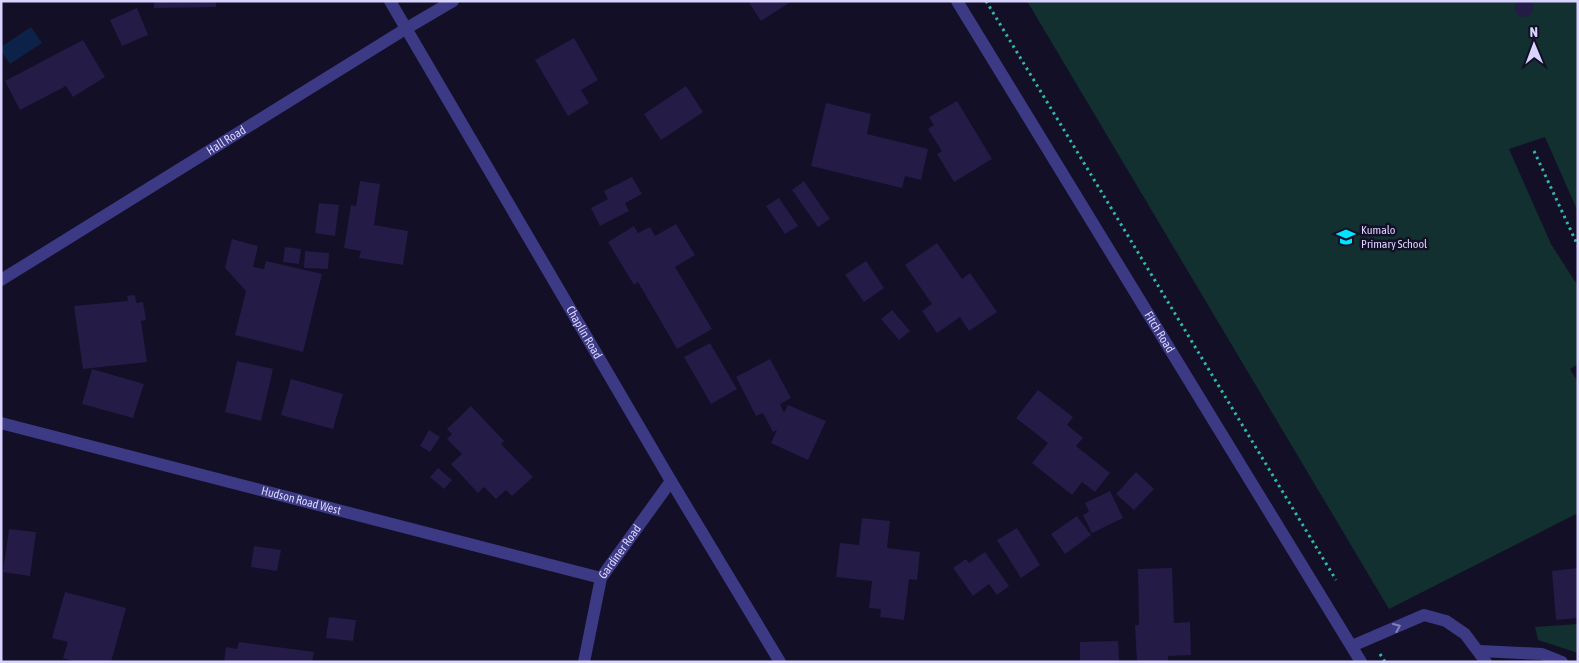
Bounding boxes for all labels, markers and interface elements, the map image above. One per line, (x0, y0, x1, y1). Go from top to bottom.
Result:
north arrow (1509, 20, 1559, 70)
text: N (1530, 24, 1538, 40)
street label: Hall Road (204, 123, 248, 158)
place label: Kumalo Primary School (1361, 223, 1428, 251)
school or university icon: Kumalo Primary School (1335, 226, 1357, 248)
street label: Chaplin Road (563, 303, 605, 361)
street label: Fitch Road (1141, 309, 1177, 355)
street label: Hudson Road West (260, 484, 343, 518)
street label: Gardiner Road (596, 522, 644, 582)
one-way arrow (1392, 623, 1401, 634)

